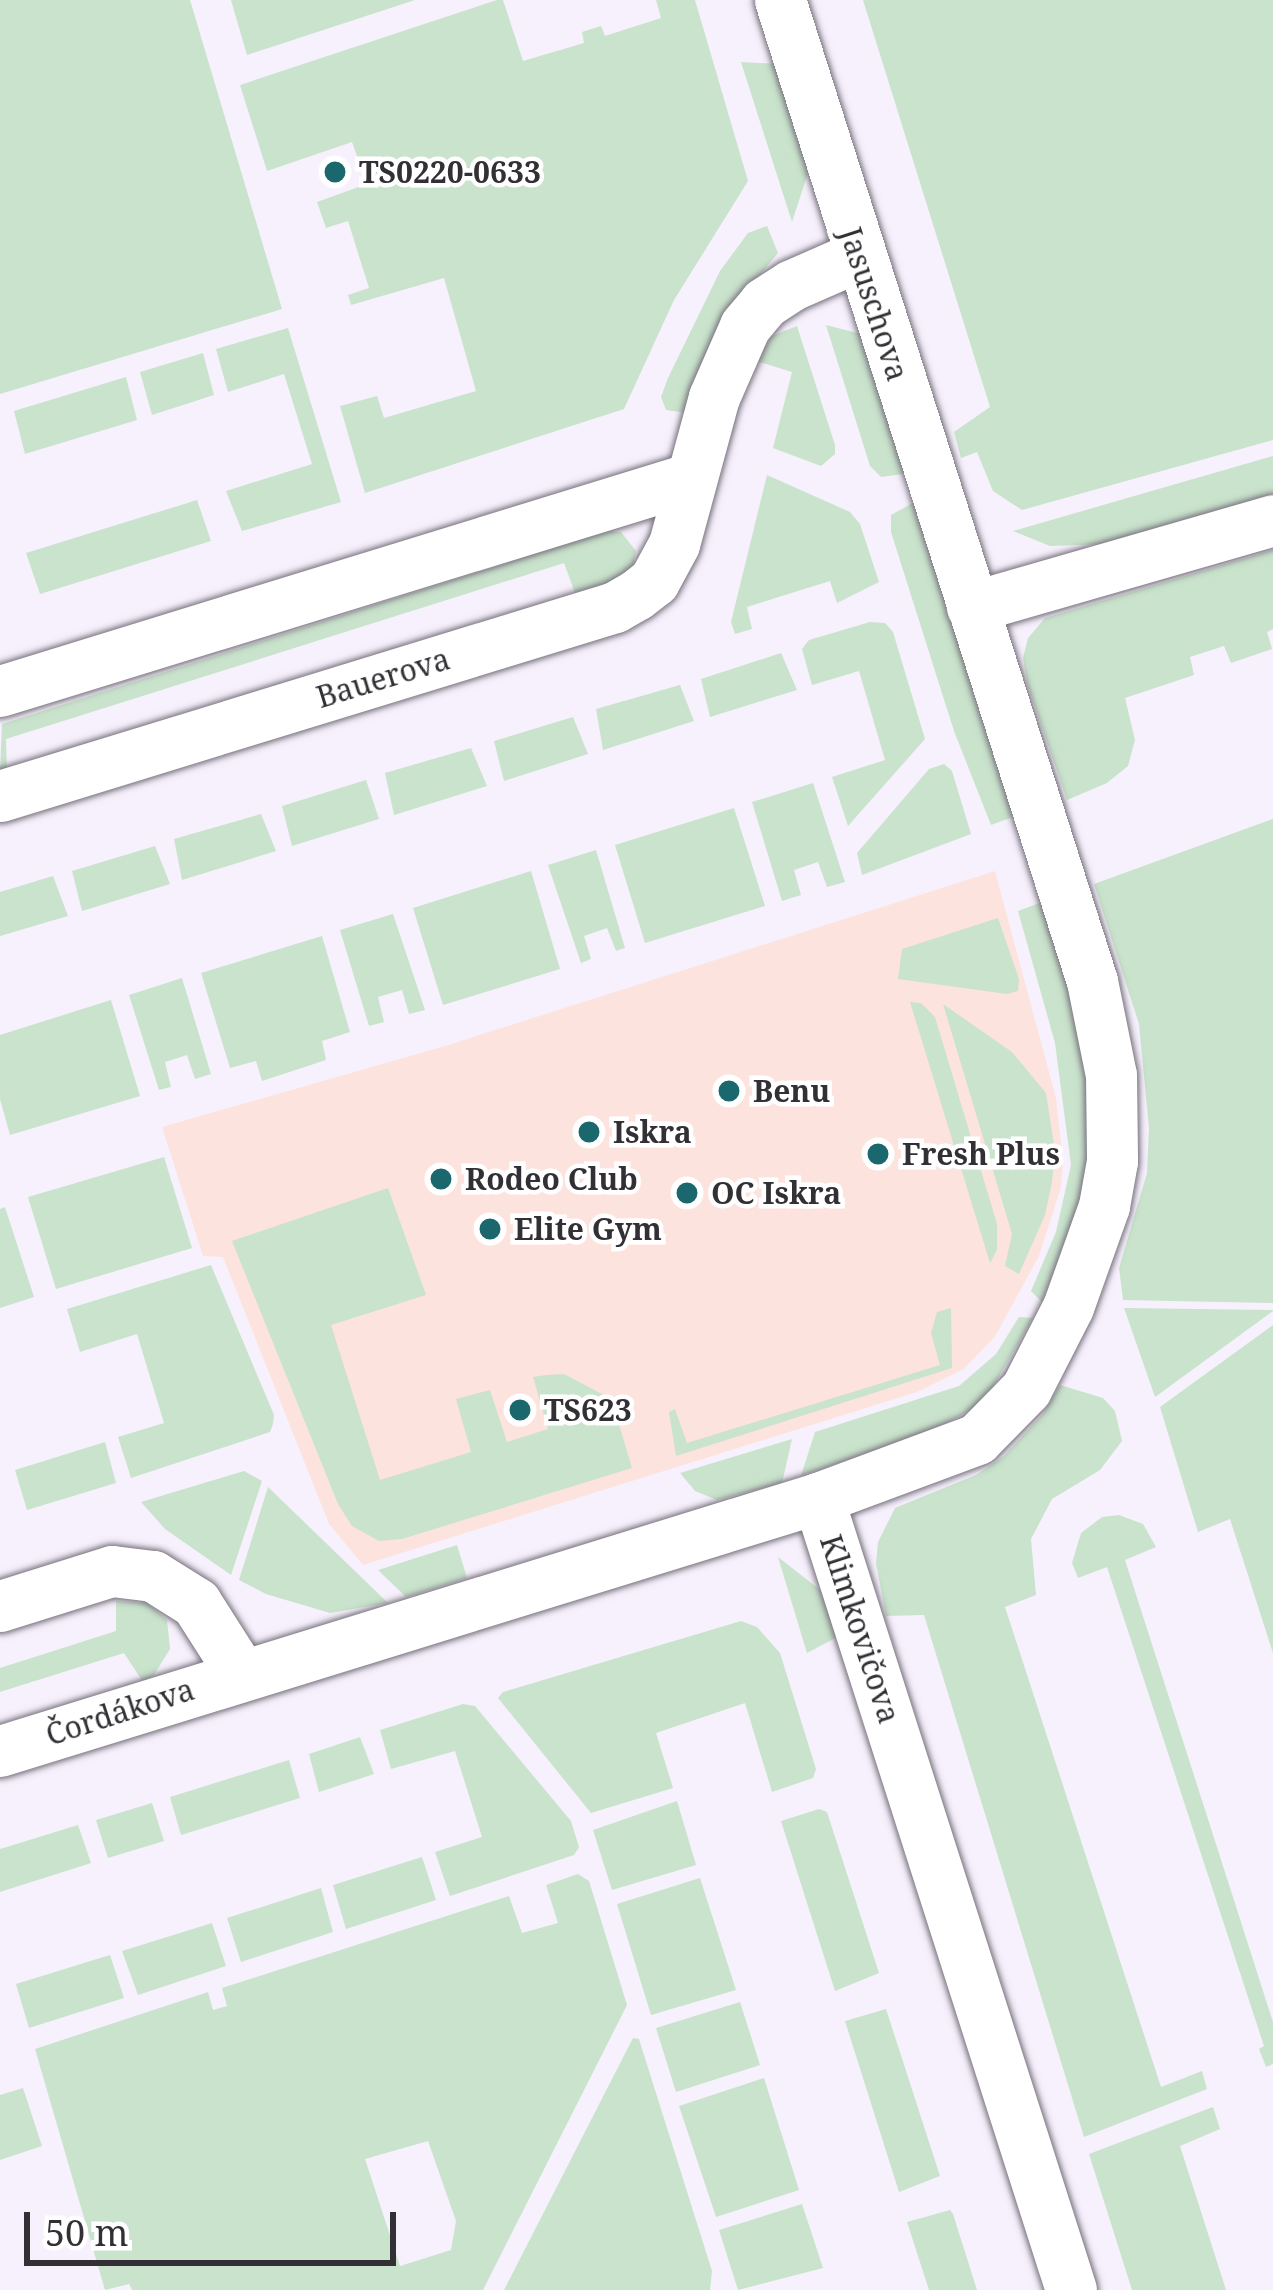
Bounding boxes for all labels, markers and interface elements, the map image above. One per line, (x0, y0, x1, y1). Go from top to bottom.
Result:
place label: TS0220-0633 (359, 154, 541, 190)
marker: TS0220-0633 (322, 159, 348, 185)
street label: Jasuschova (832, 223, 916, 385)
street label: Bauerova (312, 641, 454, 715)
place label: Benu (753, 1073, 830, 1109)
marker: Benu (716, 1078, 742, 1104)
place label: Iskra (613, 1114, 692, 1150)
marker: Iskra (576, 1119, 602, 1145)
place label: Fresh Plus (902, 1136, 1060, 1172)
marker: Fresh Plus (865, 1141, 891, 1167)
place label: Rodeo Club (465, 1161, 638, 1197)
marker: Rodeo Club (428, 1166, 454, 1192)
place label: OC Iskra (711, 1175, 841, 1211)
marker: OC Iskra (674, 1180, 700, 1206)
place label: Elite Gym (514, 1211, 662, 1247)
marker: Elite Gym (477, 1216, 503, 1242)
place label: TS623 (544, 1392, 632, 1428)
marker: TS623 (507, 1397, 533, 1423)
street label: Klimkovičova (813, 1530, 907, 1728)
street label: Čordákova (41, 1671, 199, 1753)
scale bar (30, 2188, 402, 2262)
text: 50 m (45, 2208, 129, 2257)

